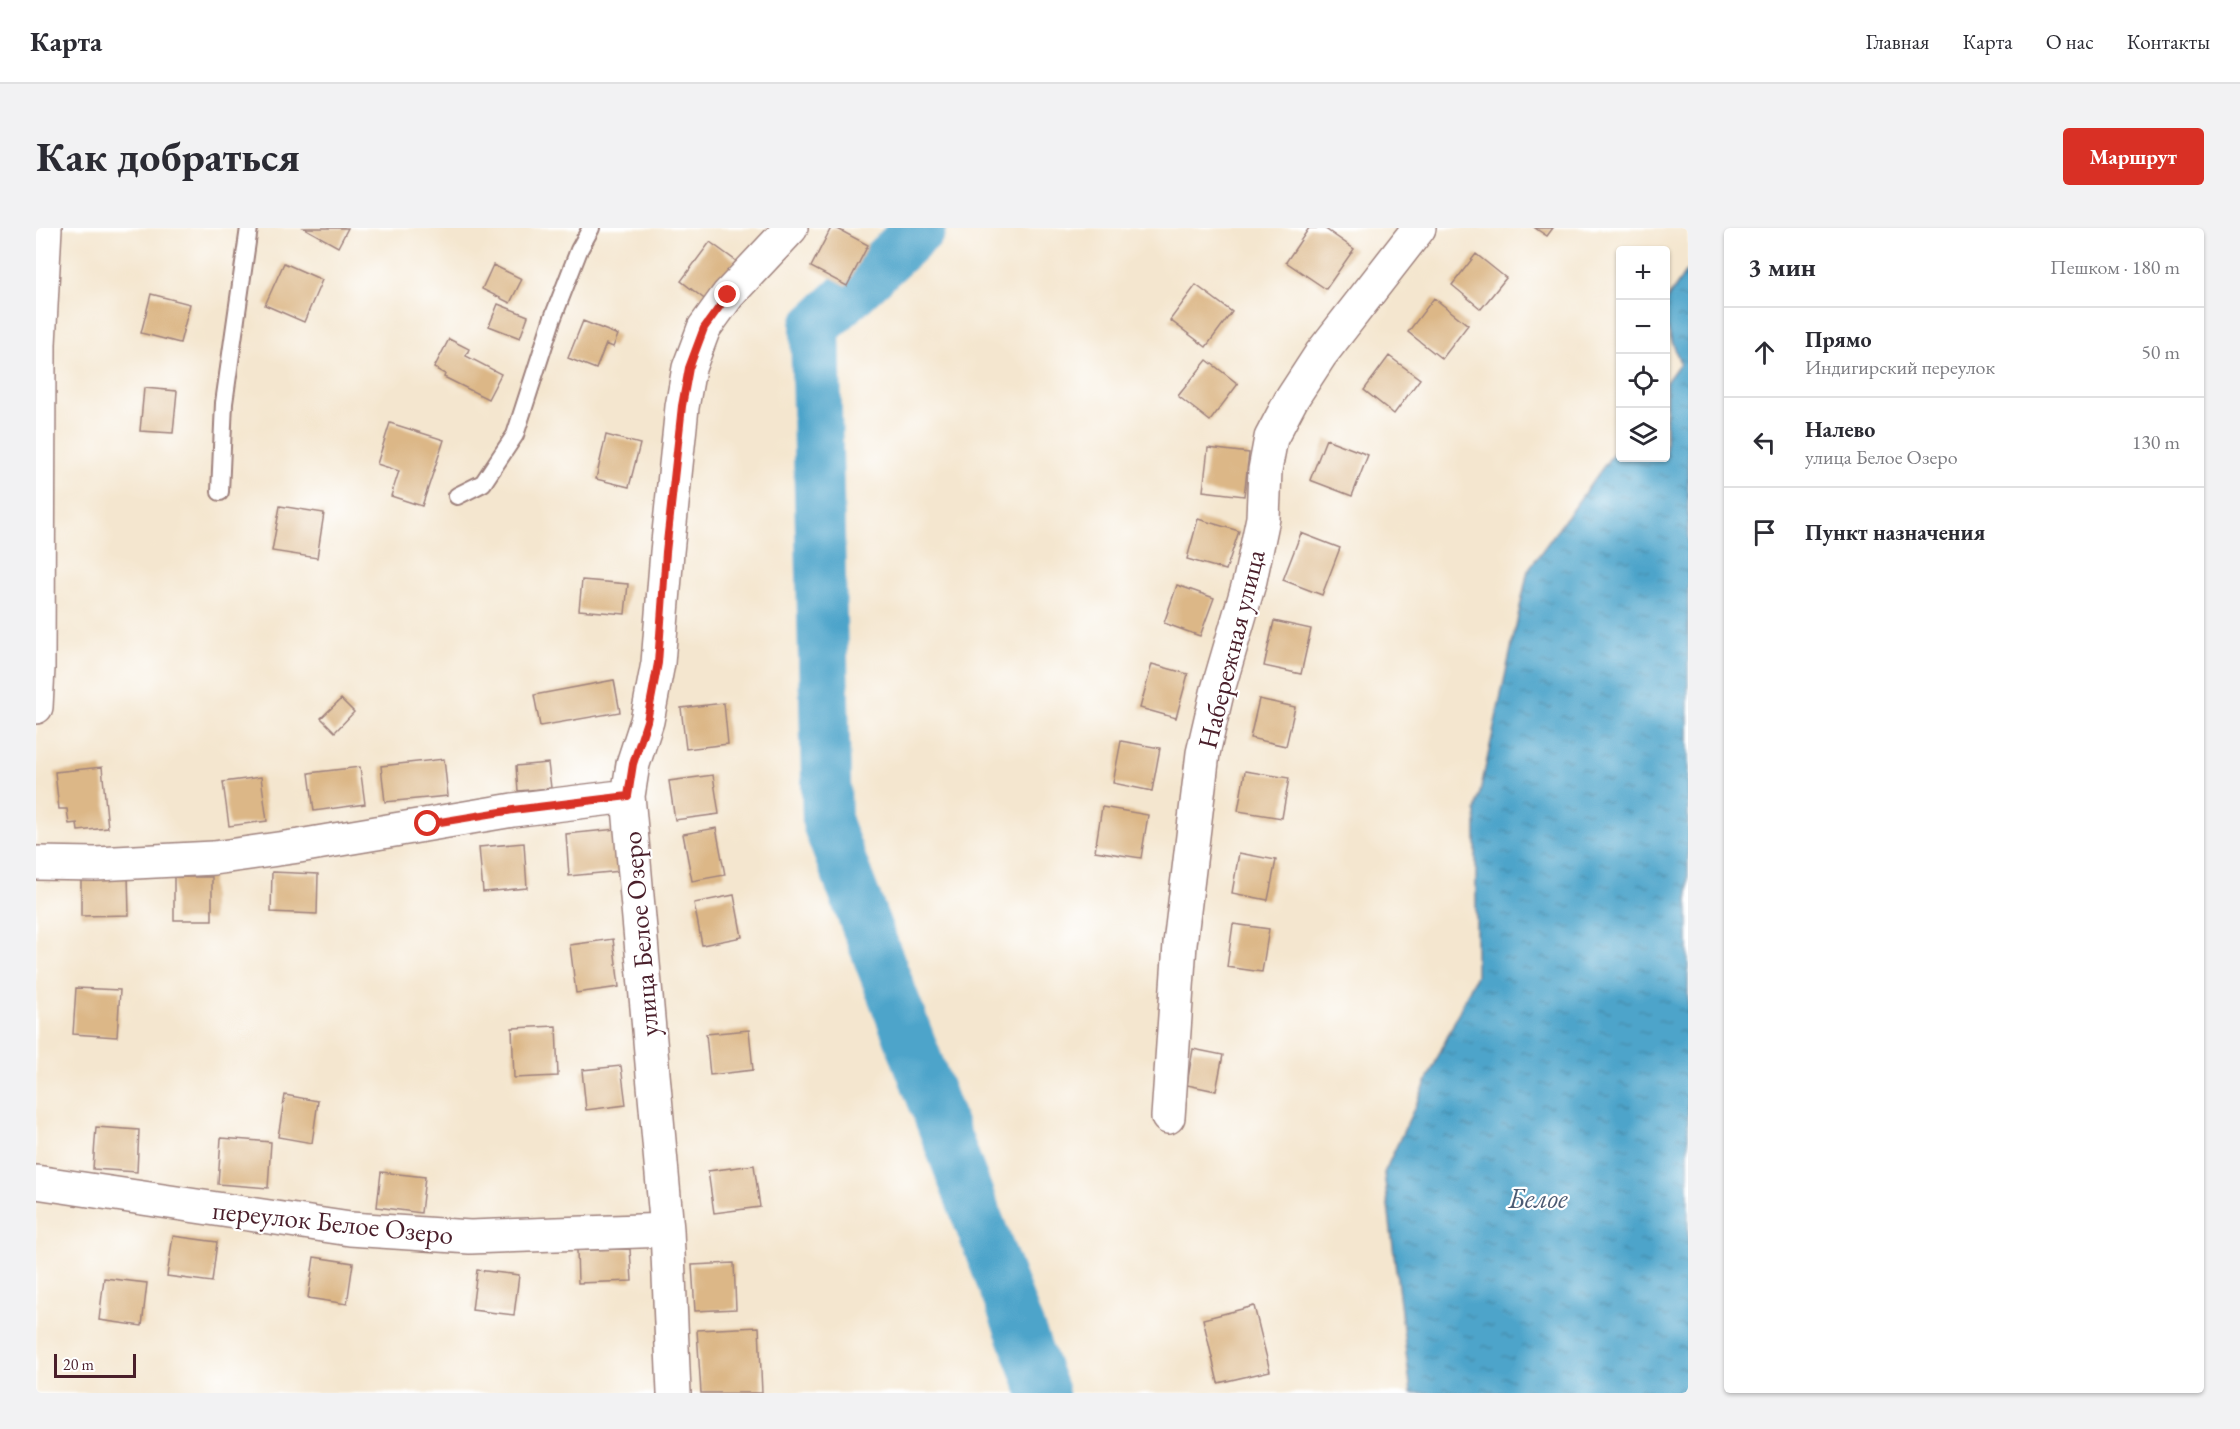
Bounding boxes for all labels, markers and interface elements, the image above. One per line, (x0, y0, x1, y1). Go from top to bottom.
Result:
text: Карта (30, 23, 102, 59)
text: Главная (1865, 28, 1929, 55)
text: Карта (1962, 28, 2013, 55)
text: О нас (2046, 28, 2094, 55)
text: Контакты (2127, 28, 2210, 55)
button: Маршрут (2063, 128, 2204, 185)
text: Как добраться (36, 129, 300, 184)
map controls (1616, 246, 1670, 462)
button: + (1616, 246, 1670, 300)
text: 3 мин (1748, 250, 1816, 284)
text: Пешком · 180 m (2050, 254, 2180, 280)
route end (714, 281, 740, 307)
button: − (1616, 300, 1670, 354)
text: Прямо (1805, 325, 1872, 354)
icon: ahead (1748, 336, 1781, 369)
text: 50 m (2141, 339, 2180, 365)
button: locate (1616, 354, 1670, 408)
text: Индигирский переулок (1805, 354, 1995, 380)
button: layers (1616, 408, 1670, 462)
text: Налево (1805, 415, 1875, 444)
icon: left (1748, 426, 1781, 459)
text: 130 m (2132, 429, 2180, 455)
text: улица Белое Озеро (1805, 444, 1958, 470)
icon: arrive (1748, 516, 1781, 549)
text: Пункт назначения (1805, 518, 1985, 547)
street label: Набережная улица (1189, 546, 1273, 752)
route start (414, 810, 440, 836)
street label: улица Белое Озеро (614, 830, 666, 1038)
water label: Белое (1507, 1180, 1568, 1216)
street label: переулок Белое Озеро (211, 1192, 455, 1252)
scale bar (54, 1351, 136, 1378)
text: 20 m (63, 1354, 94, 1375)

